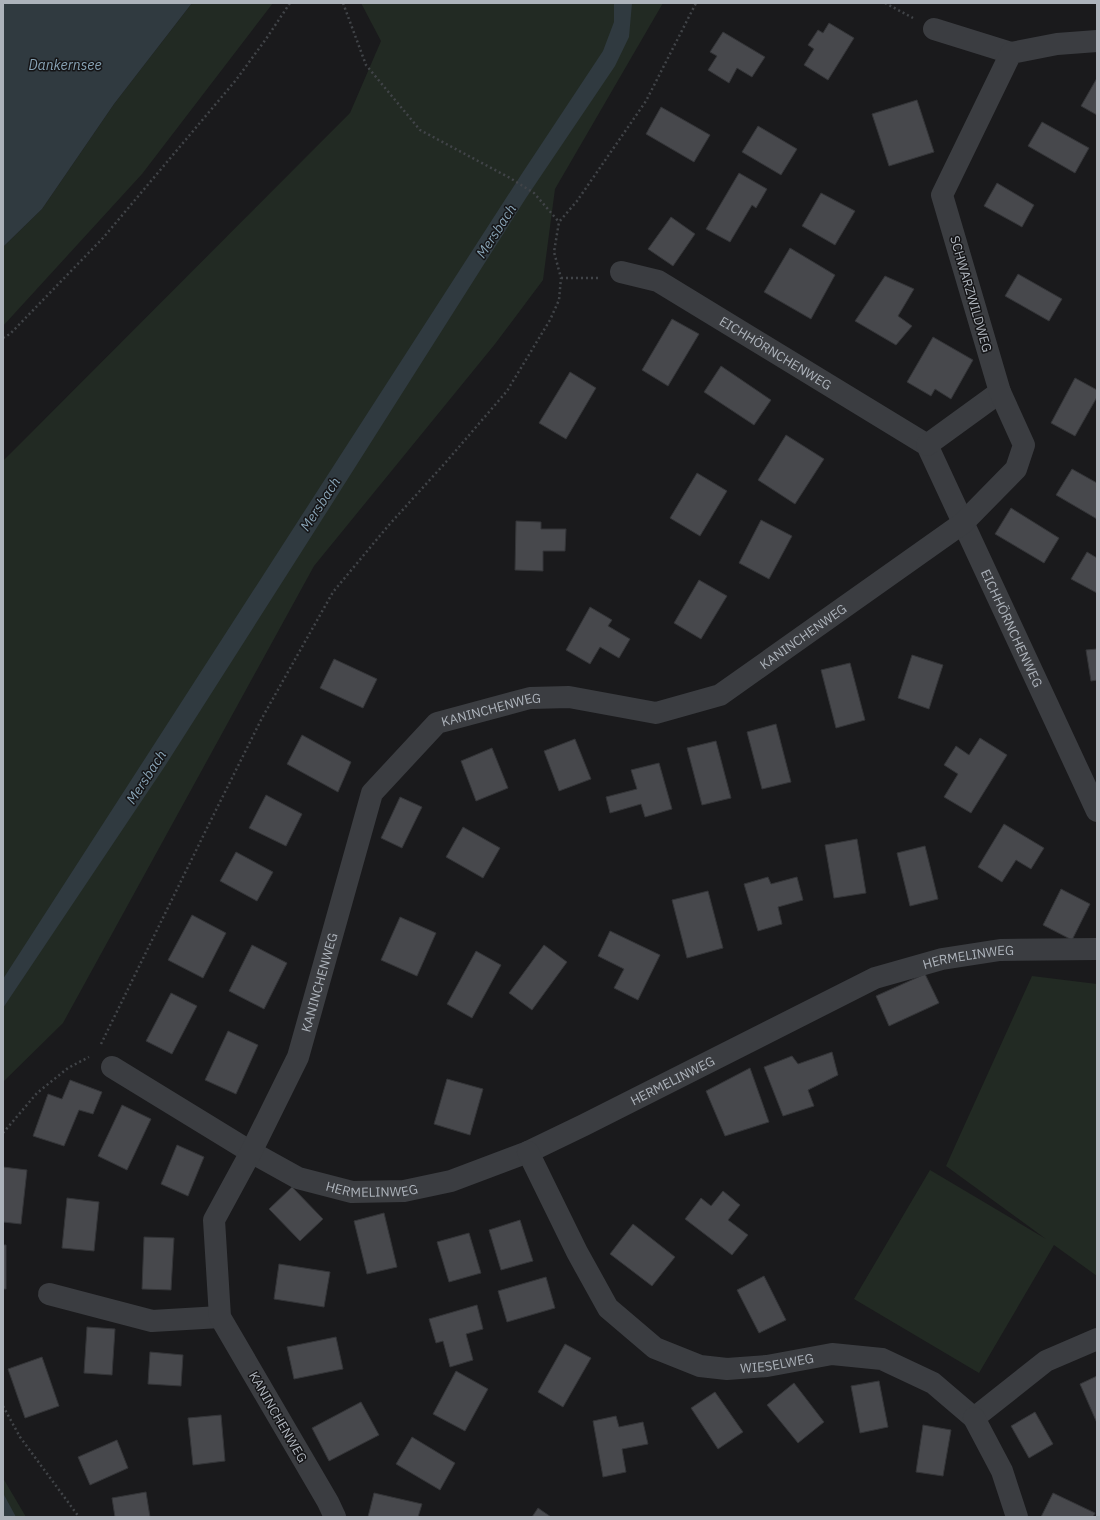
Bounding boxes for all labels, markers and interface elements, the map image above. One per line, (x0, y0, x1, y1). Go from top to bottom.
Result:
water label: Dankernsee (28, 56, 102, 74)
water label: Mersbach (472, 201, 520, 261)
street label: SCHWARZWILDWEG (946, 234, 996, 354)
street label: EICHHÖRNCHENWEG (717, 312, 835, 393)
water label: Mersbach (296, 474, 344, 534)
street label: EICHHÖRNCHENWEG (977, 566, 1047, 690)
street label: KANINCHENWEG (756, 600, 850, 673)
street label: KANINCHENWEG (439, 689, 541, 730)
water label: Mersbach (122, 747, 170, 807)
street label: KANINCHENWEG (297, 931, 341, 1034)
street label: HERMELINWEG (921, 941, 1014, 973)
street label: HERMELINWEG (627, 1052, 718, 1109)
street label: HERMELINWEG (324, 1177, 419, 1201)
street label: WIESELWEG (740, 1349, 815, 1376)
street label: KANINCHENWEG (245, 1368, 311, 1466)

